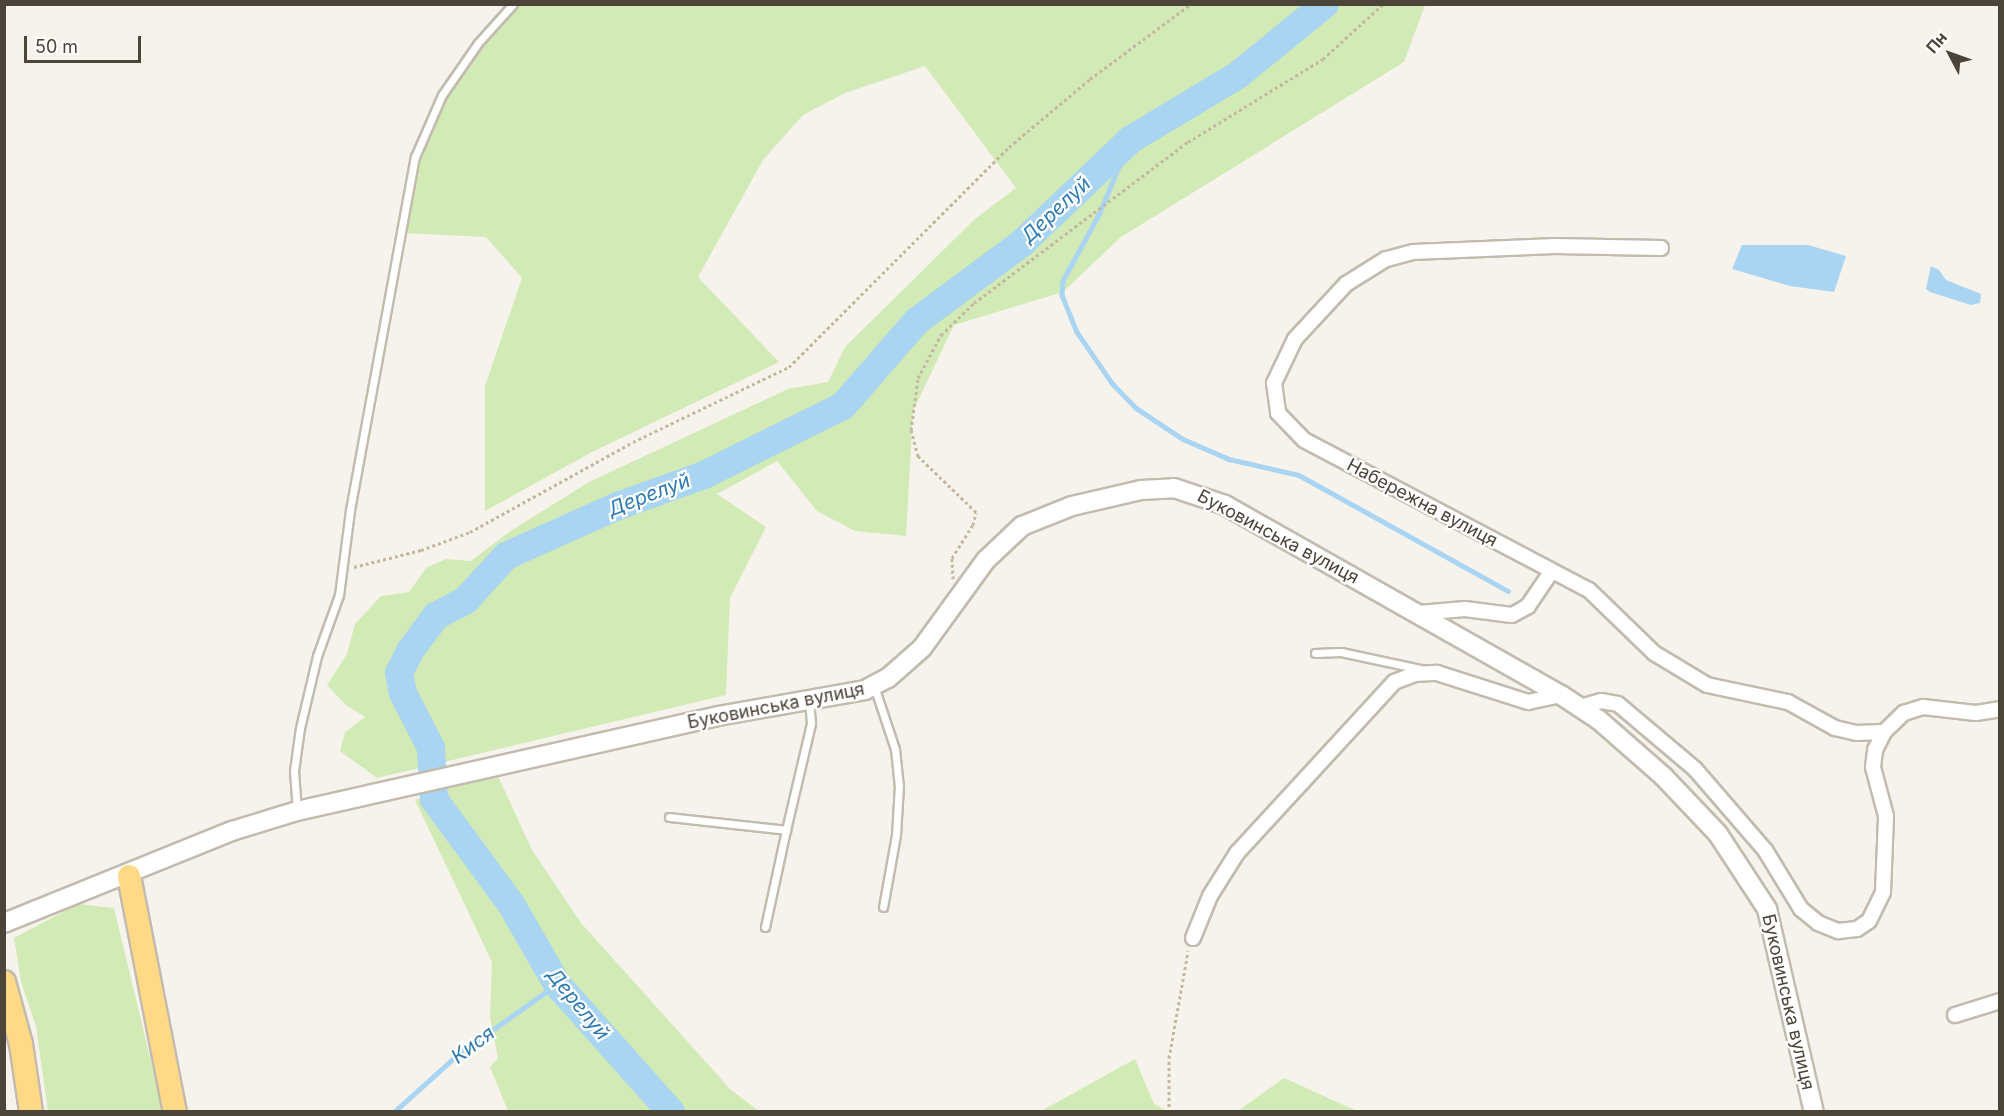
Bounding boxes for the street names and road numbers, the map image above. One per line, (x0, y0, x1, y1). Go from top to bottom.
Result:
street label: Набережна вулиця (1343, 454, 1501, 552)
street label: Буковинська вулиця (1194, 485, 1362, 589)
street label: Буковинська вулиця (686, 678, 866, 734)
street label: Буковинська вулиця (1757, 912, 1819, 1092)

